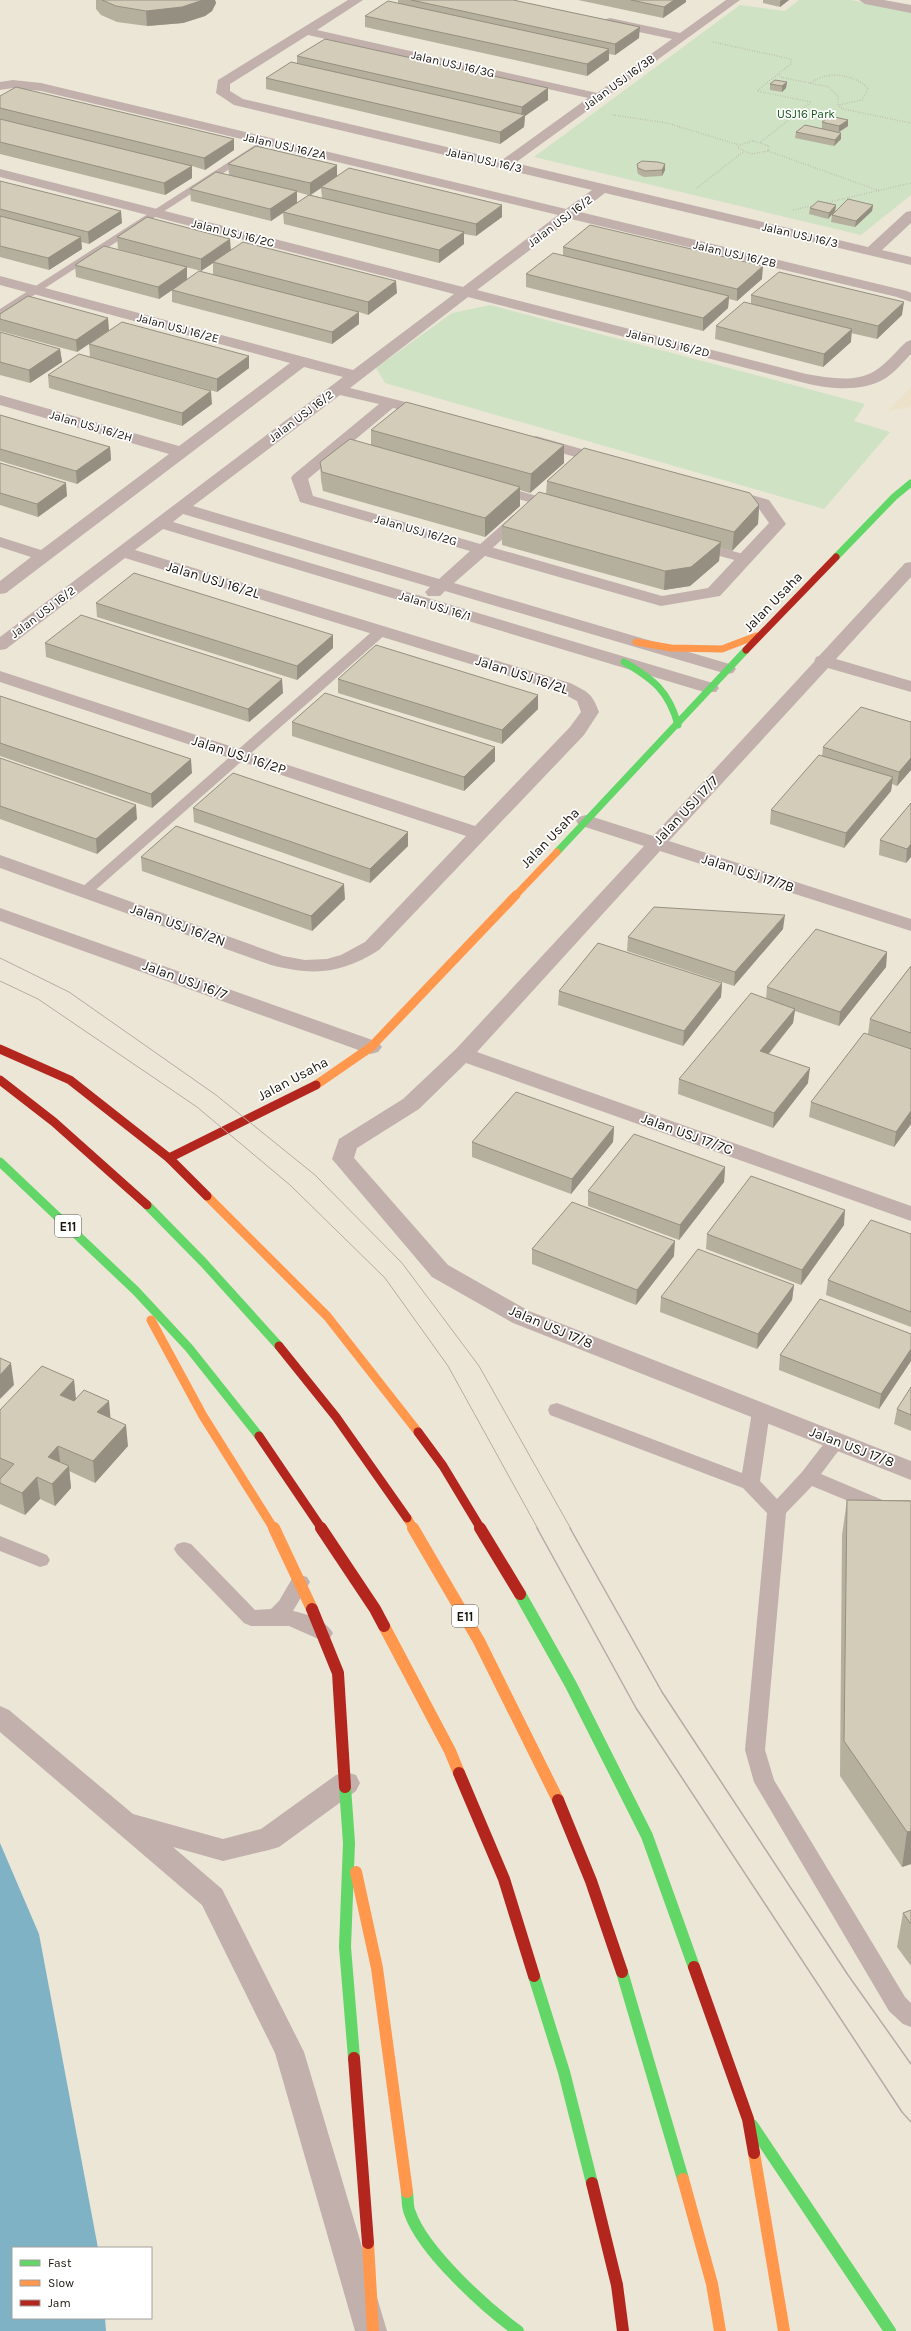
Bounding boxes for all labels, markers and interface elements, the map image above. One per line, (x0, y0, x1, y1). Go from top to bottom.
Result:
street label: Jalan USJ 16/3G (410, 48, 496, 80)
street label: Jalan USJ 16/3B (581, 51, 657, 113)
park label: USJ16 Park (777, 107, 835, 121)
street label: Jalan USJ 16/2A (242, 130, 328, 162)
street label: Jalan USJ 16/3 (445, 144, 523, 176)
street label: Jalan USJ 16/2 (525, 192, 595, 250)
street label: Jalan USJ 16/2C (190, 216, 276, 250)
street label: Jalan USJ 16/3 (761, 219, 839, 251)
street label: Jalan USJ 16/2B (692, 238, 778, 270)
street label: Jalan USJ 16/2E (136, 310, 220, 346)
street label: Jalan USJ 16/2D (625, 326, 711, 360)
street label: Jalan USJ 16/2 (266, 387, 336, 445)
street label: Jalan USJ 16/2H (48, 408, 134, 444)
street label: Jalan USJ 16/2G (373, 512, 459, 548)
street label: Jalan USJ 16/2L (164, 558, 262, 602)
street label: Jalan Usaha (740, 568, 806, 636)
street label: Jalan USJ 16/2 (8, 583, 78, 641)
street label: Jalan USJ 16/1 (397, 588, 473, 624)
street label: Jalan USJ 16/2L (473, 652, 571, 698)
street label: Jalan USJ 16/2P (190, 732, 288, 778)
street label: Jalan USJ 17/7 (650, 772, 722, 848)
street label: Jalan Usaha (517, 804, 583, 872)
street label: Jalan USJ 17/7B (700, 850, 796, 896)
street label: Jalan USJ 16/2N (128, 900, 228, 950)
street label: Jalan USJ 16/7 (140, 957, 230, 1003)
street label: Jalan Usaha (255, 1053, 331, 1105)
street label: Jalan USJ 17/7C (639, 1110, 735, 1158)
road number: E11 (55, 1215, 81, 1237)
street label: Jalan USJ 17/8 (507, 1302, 595, 1352)
street label: Jalan USJ 17/8 (807, 1423, 897, 1471)
road number: E11 (452, 1605, 478, 1627)
legend (12, 2247, 152, 2319)
text: Fast (48, 2256, 72, 2270)
text: Slow (48, 2276, 74, 2290)
text: Jam (48, 2296, 71, 2310)

